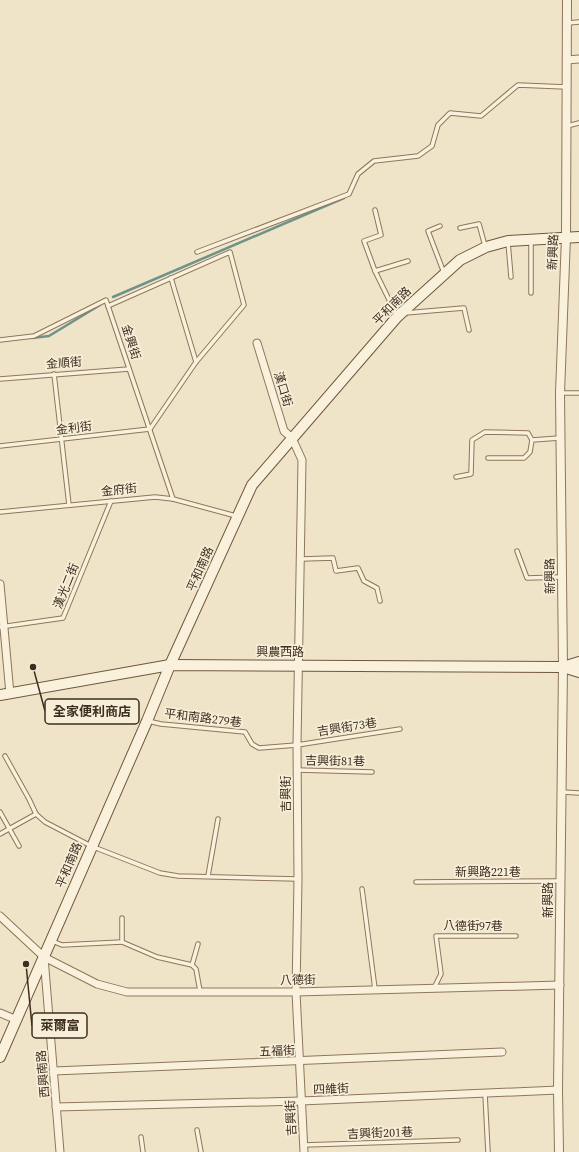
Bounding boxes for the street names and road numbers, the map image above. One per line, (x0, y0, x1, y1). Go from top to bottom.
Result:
street label: 新興路 (544, 234, 562, 270)
street label: 平和南路 (369, 283, 415, 329)
street label: 金興街 (118, 322, 144, 362)
street label: 金順街 (45, 354, 83, 372)
street label: 漢口街 (270, 369, 296, 409)
street label: 金利街 (55, 418, 93, 438)
street label: 金府街 (100, 480, 138, 500)
street label: 平和南路 (183, 544, 217, 594)
street label: 新興路 (542, 558, 558, 594)
street label: 漢光二街 (50, 561, 82, 611)
street label: 興農西路 (256, 644, 304, 660)
street label: 平和南路279巷 (163, 705, 243, 731)
street label: 吉興街73巷 (316, 714, 378, 740)
street label: 吉興街81巷 (305, 752, 365, 770)
street label: 吉興街 (278, 776, 294, 812)
street label: 平和南路 (52, 840, 86, 890)
street label: 新興路221巷 (455, 864, 521, 880)
street label: 新興路 (540, 882, 556, 918)
street label: 八德街97巷 (443, 918, 503, 934)
street label: 八德街 (280, 972, 316, 988)
street label: 五福街 (259, 1042, 295, 1060)
street label: 西興南路 (33, 1049, 53, 1099)
street label: 四維街 (313, 1080, 349, 1098)
street label: 吉興街 (282, 1100, 300, 1136)
street label: 吉興街201巷 (347, 1124, 413, 1142)

